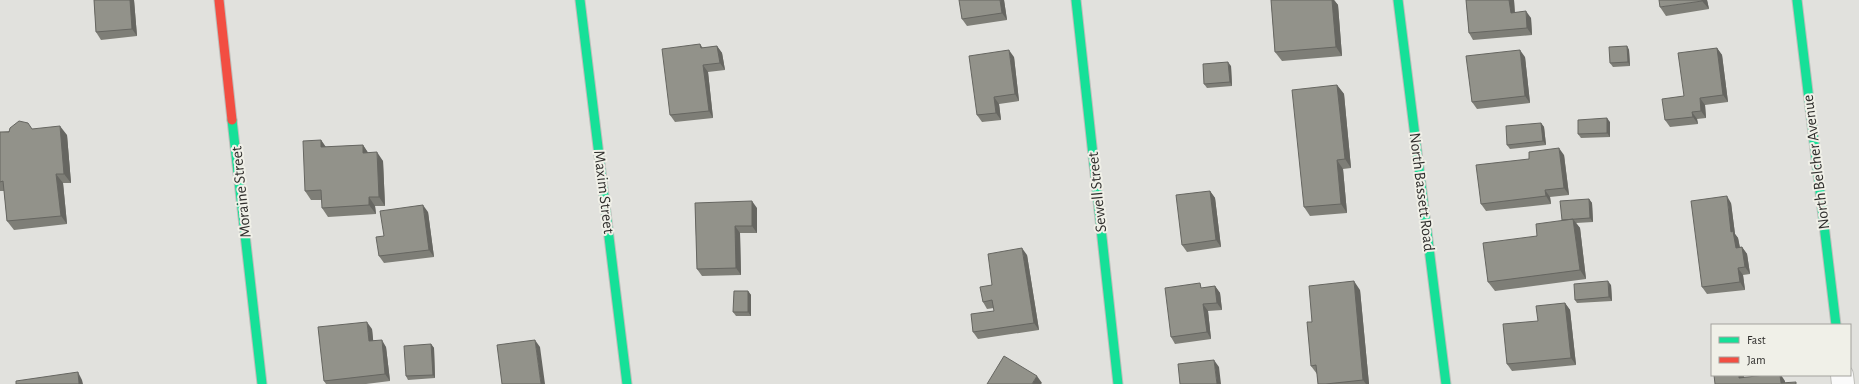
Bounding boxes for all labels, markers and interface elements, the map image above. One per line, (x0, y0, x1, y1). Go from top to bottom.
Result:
street label: North Belcher Avenue (1800, 94, 1832, 230)
street label: North Bassett Road (1407, 132, 1437, 252)
street label: Moraine Street (228, 145, 254, 239)
street label: Maxim Street (591, 149, 617, 235)
street label: Sewell Street (1085, 151, 1109, 233)
legend (1711, 324, 1851, 376)
text: Fast (1747, 334, 1766, 346)
text: Jam (1747, 354, 1766, 366)

